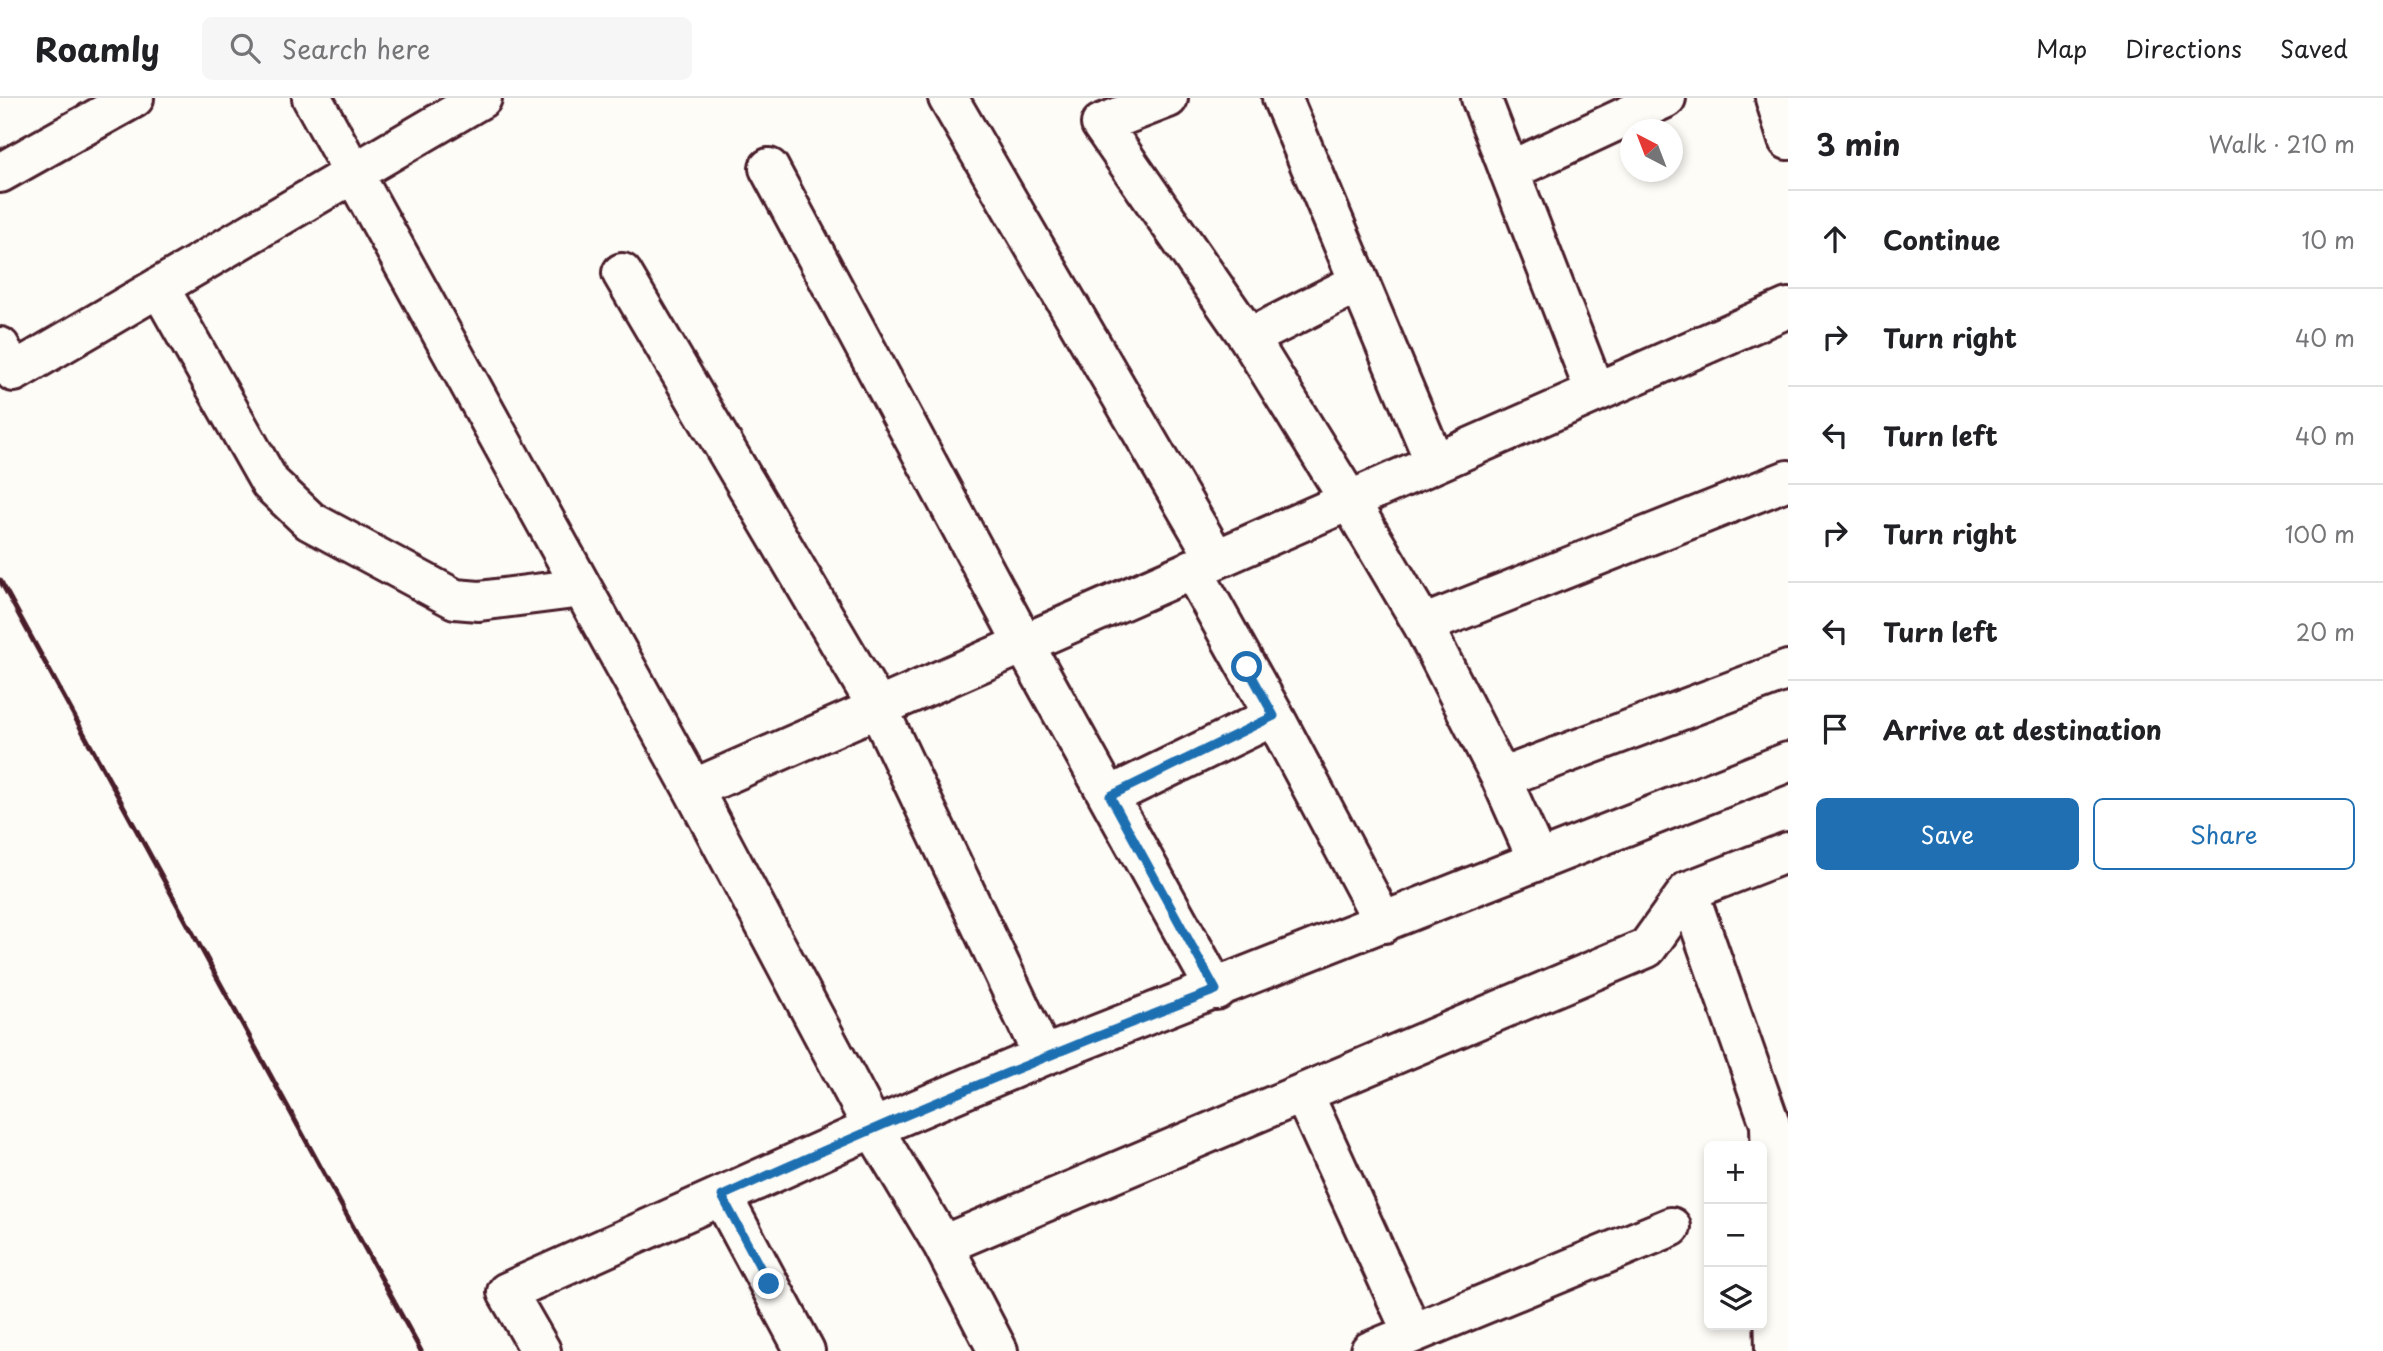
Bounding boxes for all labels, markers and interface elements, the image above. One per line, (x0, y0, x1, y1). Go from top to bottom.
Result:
search box (202, 17, 692, 80)
text: Roamly (35, 23, 160, 73)
icon: search (226, 29, 264, 67)
text: Search here (282, 29, 430, 68)
text: Map (2036, 30, 2087, 66)
text: Directions (2125, 30, 2242, 66)
text: Saved (2280, 30, 2348, 66)
north arrow (1620, 119, 1683, 182)
text: 3 min (1816, 121, 1901, 166)
text: Walk · 210 m (2208, 126, 2355, 161)
icon: ahead (1816, 220, 1854, 258)
text: Continue (1883, 220, 2000, 259)
text: 10 m (2301, 222, 2355, 257)
icon: right (1816, 318, 1854, 356)
text: Turn right (1883, 318, 2017, 357)
text: 40 m (2295, 320, 2355, 355)
icon: left (1816, 416, 1854, 454)
text: Turn left (1883, 416, 1998, 455)
text: 40 m (2295, 418, 2355, 453)
icon: right (1816, 514, 1854, 552)
text: Turn right (1883, 514, 2017, 553)
text: 100 m (2285, 516, 2355, 551)
icon: left (1816, 612, 1854, 650)
text: Turn left (1883, 612, 1998, 651)
text: 20 m (2296, 614, 2355, 649)
route start (1231, 651, 1262, 682)
icon: arrive (1816, 710, 1854, 748)
text: Arrive at destination (1883, 710, 2162, 749)
button: Save (1816, 798, 2079, 870)
button: Share (2093, 798, 2355, 870)
map controls (1704, 1141, 1767, 1330)
button: + (1704, 1141, 1767, 1204)
button: − (1704, 1204, 1767, 1267)
button: layers (1704, 1267, 1767, 1330)
route end (753, 1268, 784, 1299)

